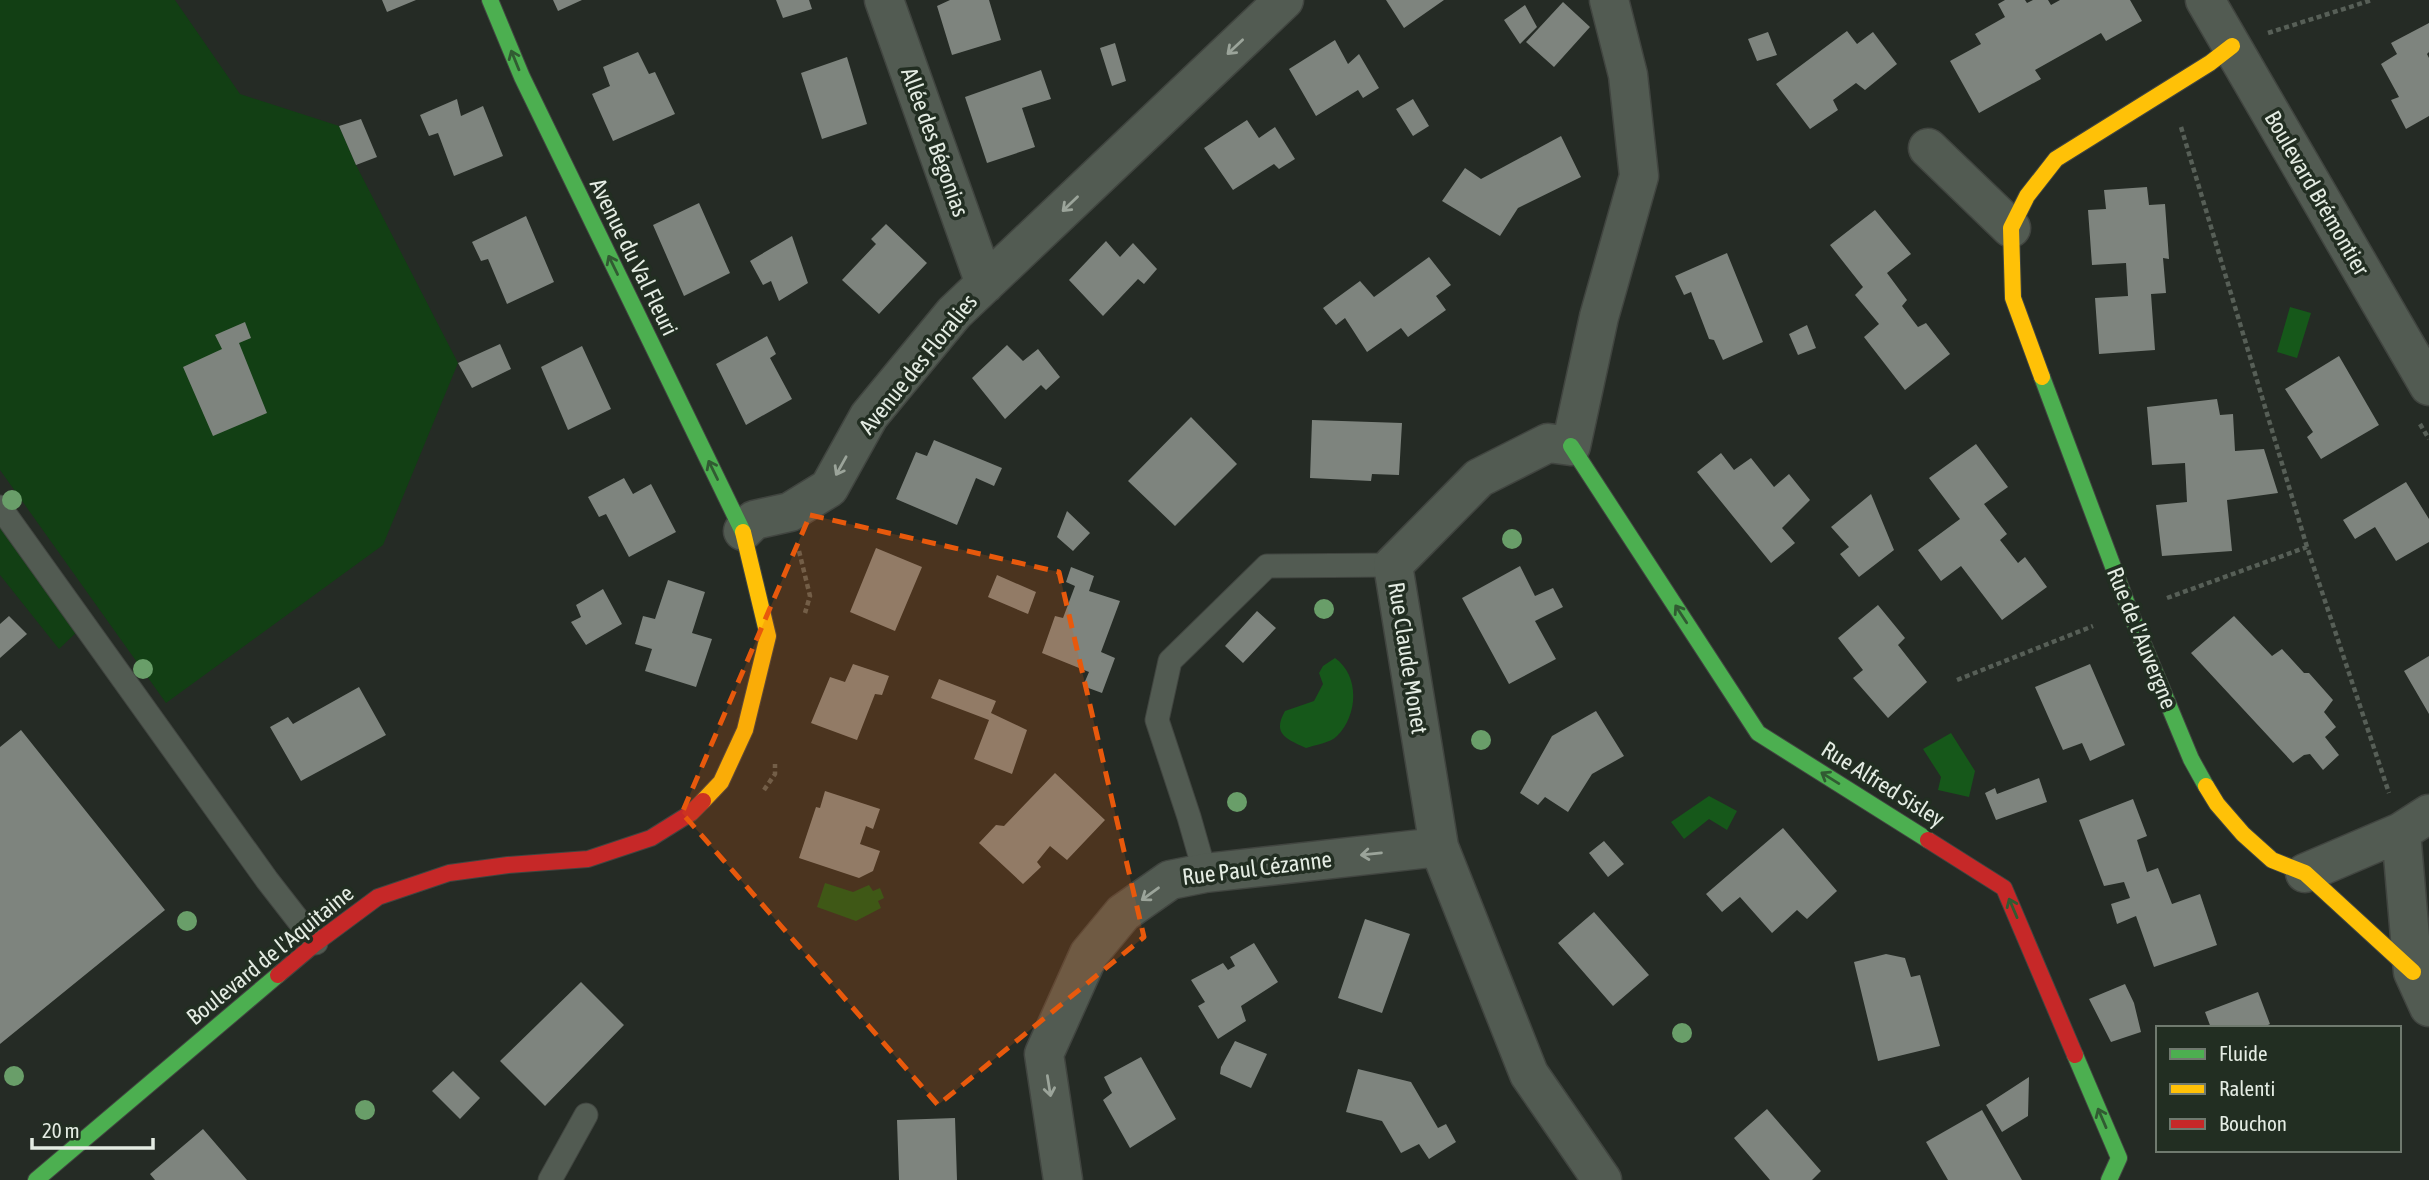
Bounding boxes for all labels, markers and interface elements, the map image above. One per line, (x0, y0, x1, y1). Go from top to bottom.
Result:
one-way arrow (1226, 39, 1244, 55)
one-way arrow (507, 50, 520, 71)
street label: Allée des Bégonias (896, 64, 974, 220)
street label: Boulevard Brémontier (2259, 106, 2375, 281)
street label: Avenue du Val Fleuri (585, 174, 683, 340)
one-way arrow (1061, 195, 1078, 212)
one-way arrow (606, 255, 619, 276)
street label: Avenue des Floralies (854, 289, 982, 439)
one-way arrow (834, 456, 848, 476)
one-way arrow (705, 459, 718, 480)
street label: Rue de l'Auvergne (2102, 563, 2182, 713)
street label: Rue Claude Monet (1383, 580, 1433, 736)
one-way arrow (1673, 604, 1687, 624)
street label: Rue Alfred Sisley (1817, 736, 1949, 832)
one-way arrow (1821, 771, 1841, 785)
street label: Rue Paul Cézanne (1181, 846, 1333, 890)
one-way arrow (1360, 848, 1383, 861)
street label: Boulevard de l'Aquitaine (181, 880, 359, 1030)
one-way arrow (1141, 887, 1160, 901)
one-way arrow (2005, 898, 2018, 920)
legend (2156, 1026, 2401, 1152)
text: Fluide (2219, 1041, 2268, 1065)
one-way arrow (1043, 1074, 1056, 1096)
text: Ralenti (2219, 1076, 2275, 1100)
scale bar (32, 1106, 152, 1150)
one-way arrow (2095, 1107, 2108, 1129)
text: Bouchon (2219, 1111, 2287, 1135)
text: 20 m (42, 1118, 80, 1142)

